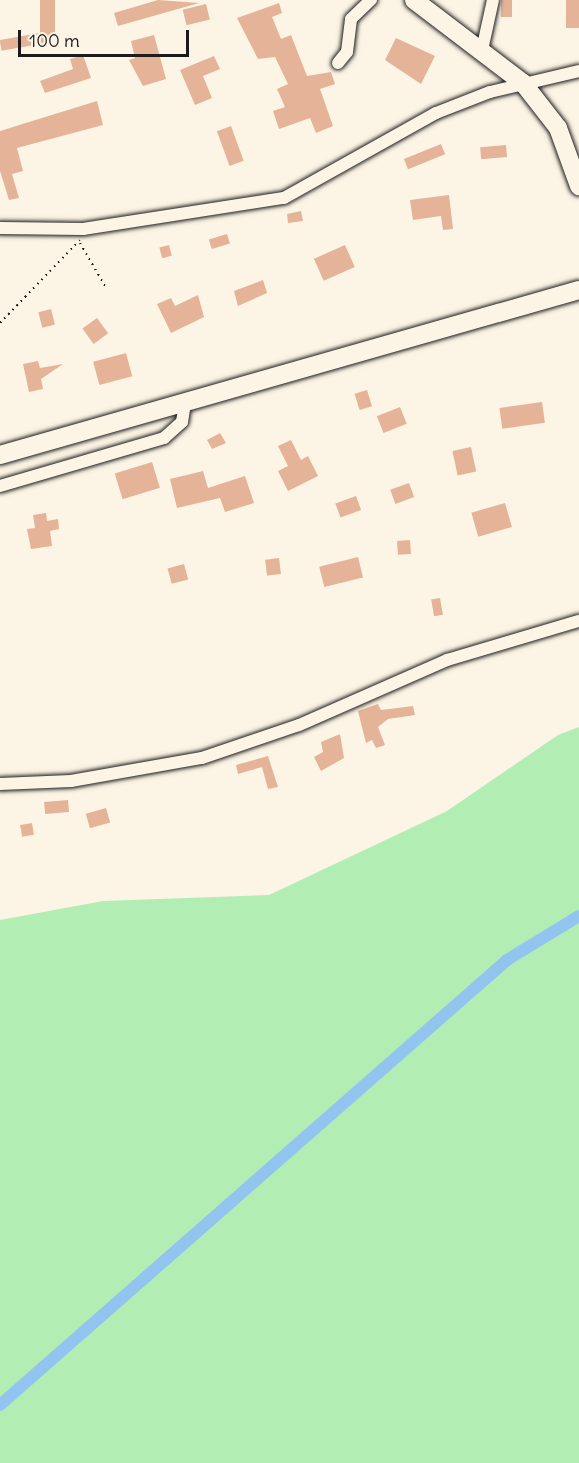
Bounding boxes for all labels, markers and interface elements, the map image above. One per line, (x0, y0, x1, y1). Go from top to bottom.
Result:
scale bar (21, 18, 192, 56)
text: 100 m (29, 29, 80, 52)

